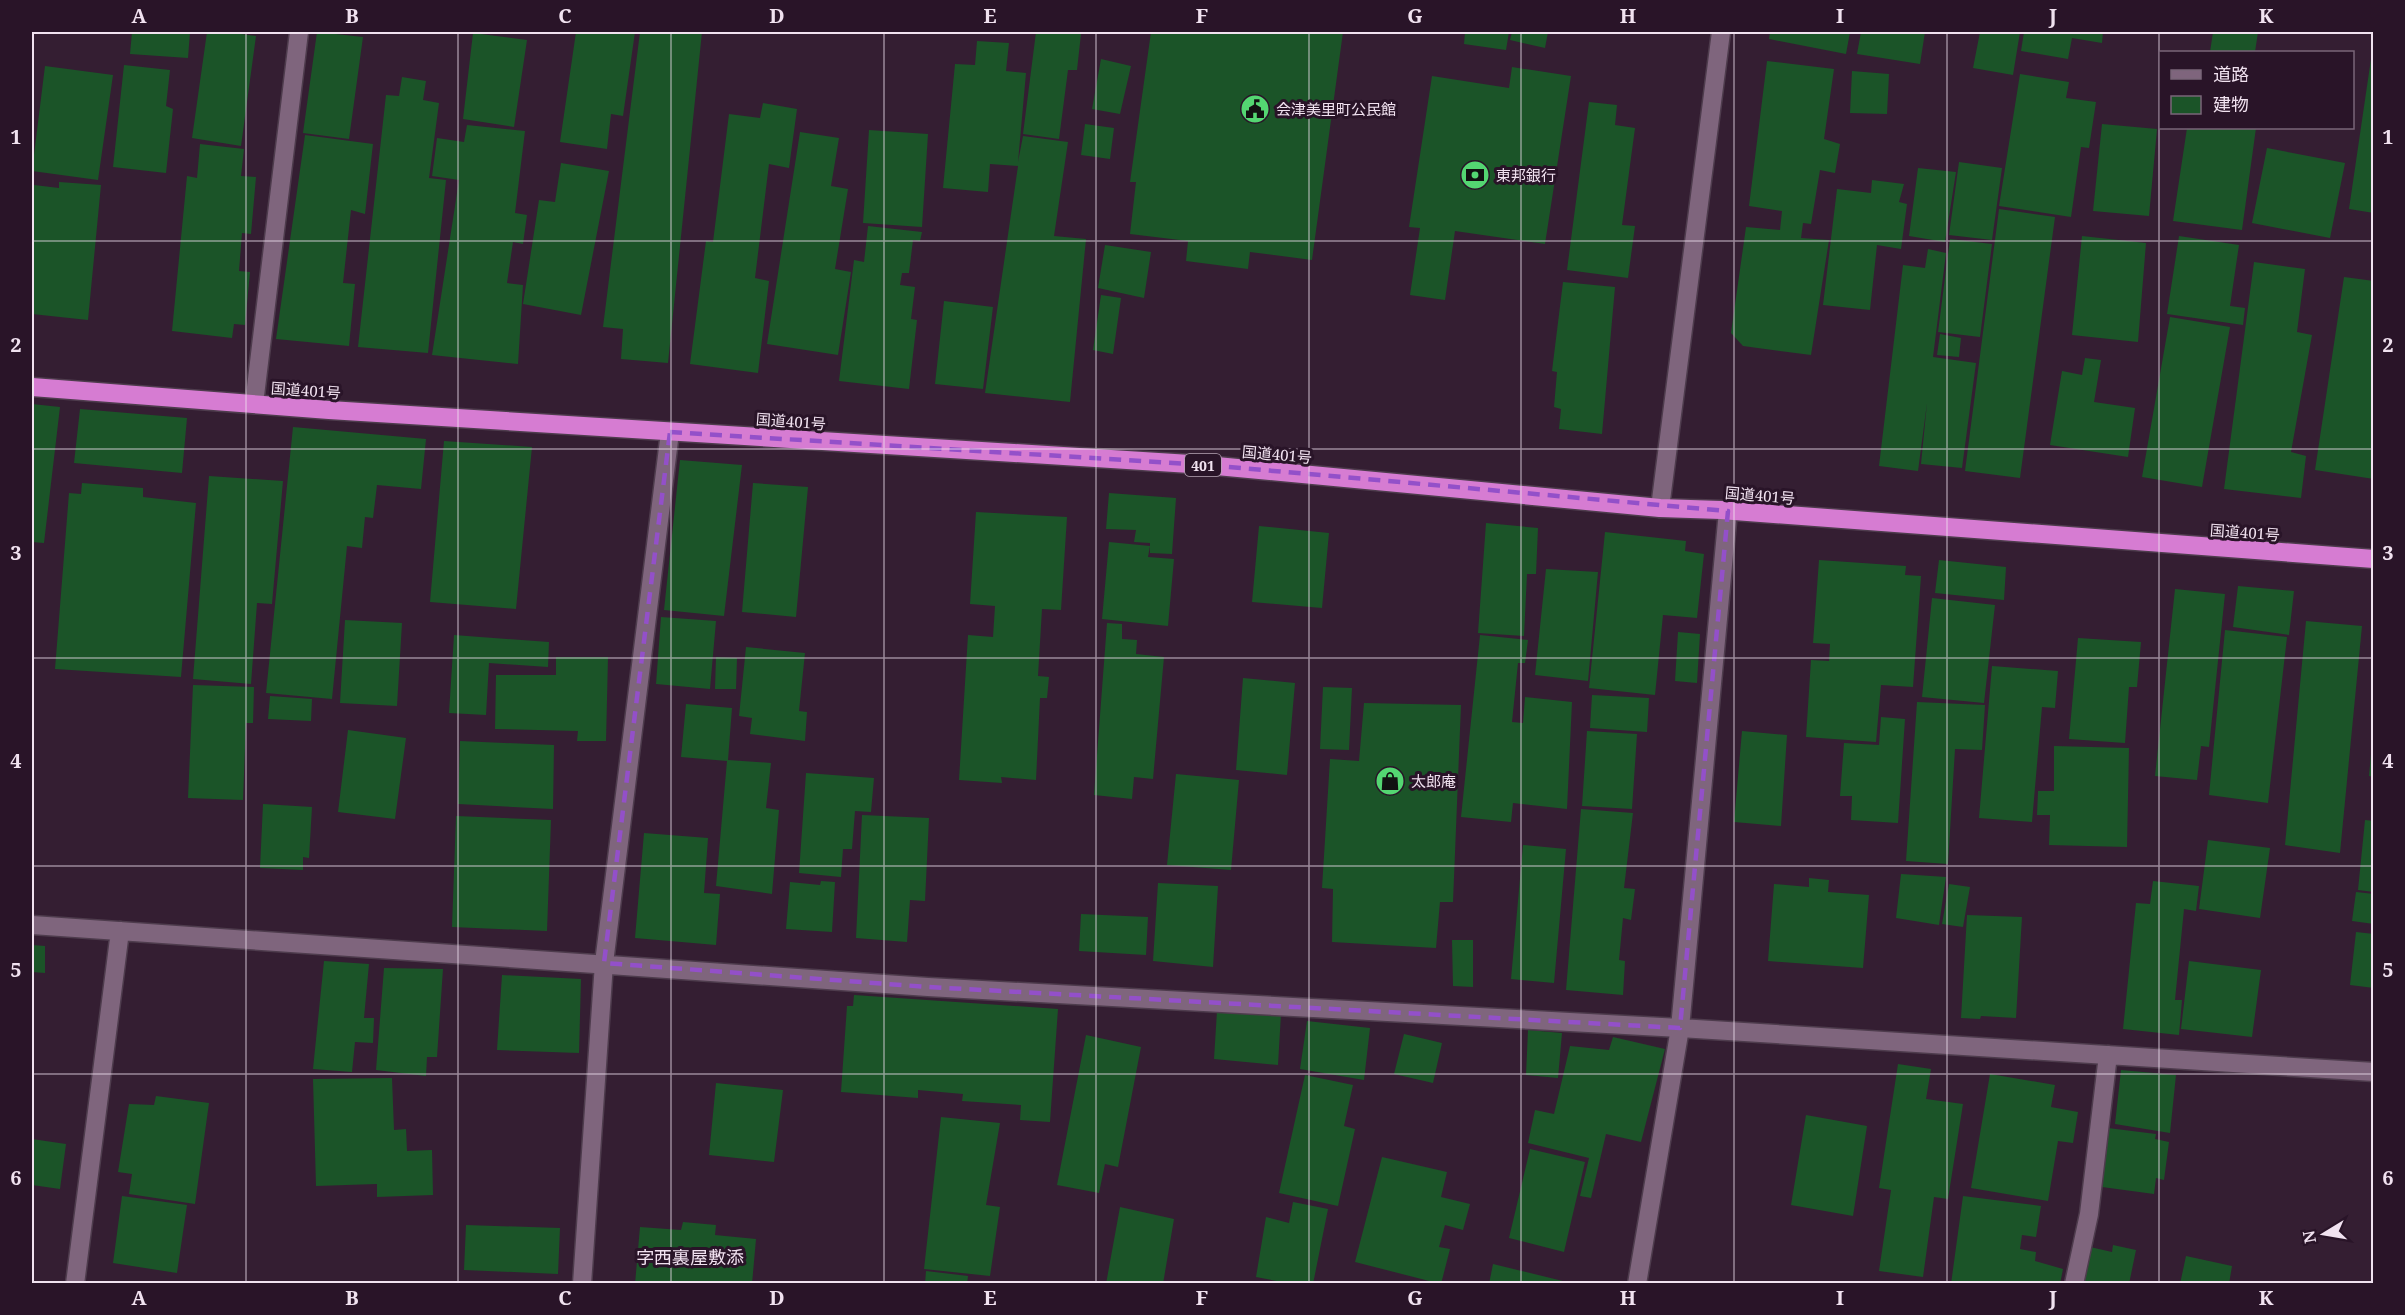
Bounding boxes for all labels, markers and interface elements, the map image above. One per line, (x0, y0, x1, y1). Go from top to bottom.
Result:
text: A (131, 2, 147, 29)
text: B (345, 2, 359, 29)
text: C (558, 2, 572, 29)
text: D (769, 2, 785, 29)
text: E (983, 2, 997, 29)
text: F (1196, 2, 1208, 29)
text: G (1407, 2, 1423, 29)
text: H (1620, 2, 1636, 29)
text: I (1836, 2, 1844, 29)
text: J (2048, 2, 2057, 29)
text: K (2259, 2, 2274, 29)
legend (2159, 51, 2354, 129)
text: 道路 (2213, 62, 2249, 86)
text: 建物 (2213, 92, 2249, 116)
public building icon: 会津美里町公民館 (1239, 93, 1271, 125)
place label: 会津美里町公民館 (1276, 99, 1396, 119)
text: 1 (10, 123, 22, 150)
text: 1 (2382, 123, 2394, 150)
bank icon: 東邦銀行 (1459, 159, 1491, 191)
place label: 東邦銀行 (1496, 165, 1556, 185)
text: 2 (10, 331, 22, 358)
text: 2 (2382, 331, 2394, 358)
street label: 国道401号 (270, 378, 342, 402)
street label: 国道401号 (755, 409, 827, 433)
street label: 国道401号 (1241, 441, 1313, 467)
road number: 401 (1185, 454, 1221, 476)
street label: 国道401号 (1724, 482, 1796, 508)
street label: 国道401号 (2209, 520, 2281, 544)
text: 3 (10, 539, 22, 566)
text: 3 (2382, 539, 2394, 566)
text: 4 (10, 747, 22, 774)
text: 4 (2382, 747, 2394, 774)
shop icon: 太郎庵 (1374, 765, 1406, 797)
place label: 太郎庵 (1411, 771, 1456, 791)
text: 5 (10, 956, 22, 983)
text: 5 (2382, 956, 2394, 983)
text: 6 (10, 1164, 22, 1191)
text: 6 (2382, 1164, 2394, 1191)
north arrow (2294, 1204, 2354, 1264)
text: N (2297, 1228, 2321, 1245)
district label: 字西裏屋敷添 (636, 1245, 744, 1269)
text: A (131, 1284, 147, 1311)
text: B (345, 1284, 359, 1311)
text: C (558, 1284, 572, 1311)
text: D (769, 1284, 785, 1311)
text: E (983, 1284, 997, 1311)
text: F (1196, 1284, 1208, 1311)
text: G (1407, 1284, 1423, 1311)
text: H (1620, 1284, 1636, 1311)
text: I (1836, 1284, 1844, 1311)
text: J (2048, 1284, 2057, 1311)
text: K (2259, 1284, 2274, 1311)

